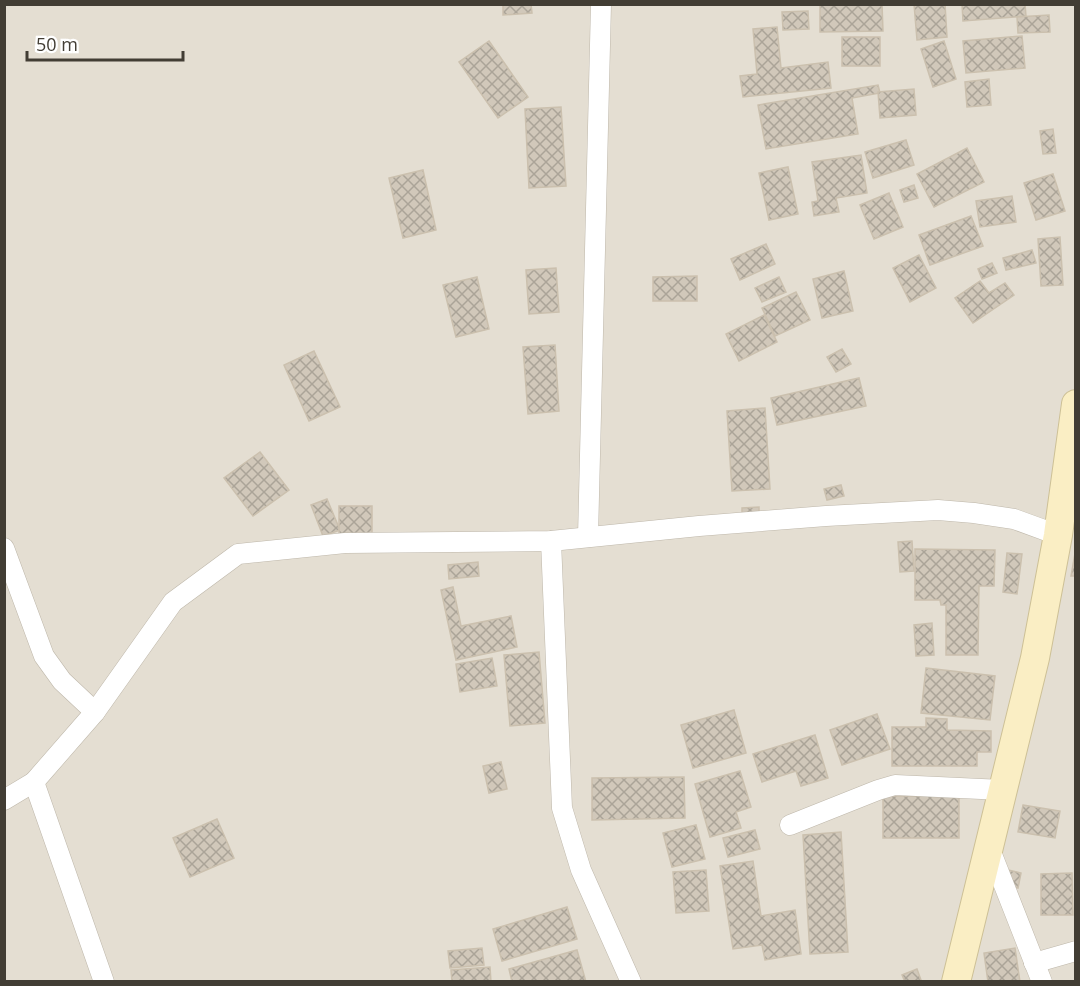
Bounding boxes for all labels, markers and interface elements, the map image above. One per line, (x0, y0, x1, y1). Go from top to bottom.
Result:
scale bar (27, 24, 183, 62)
text: 50 m (36, 32, 78, 56)

